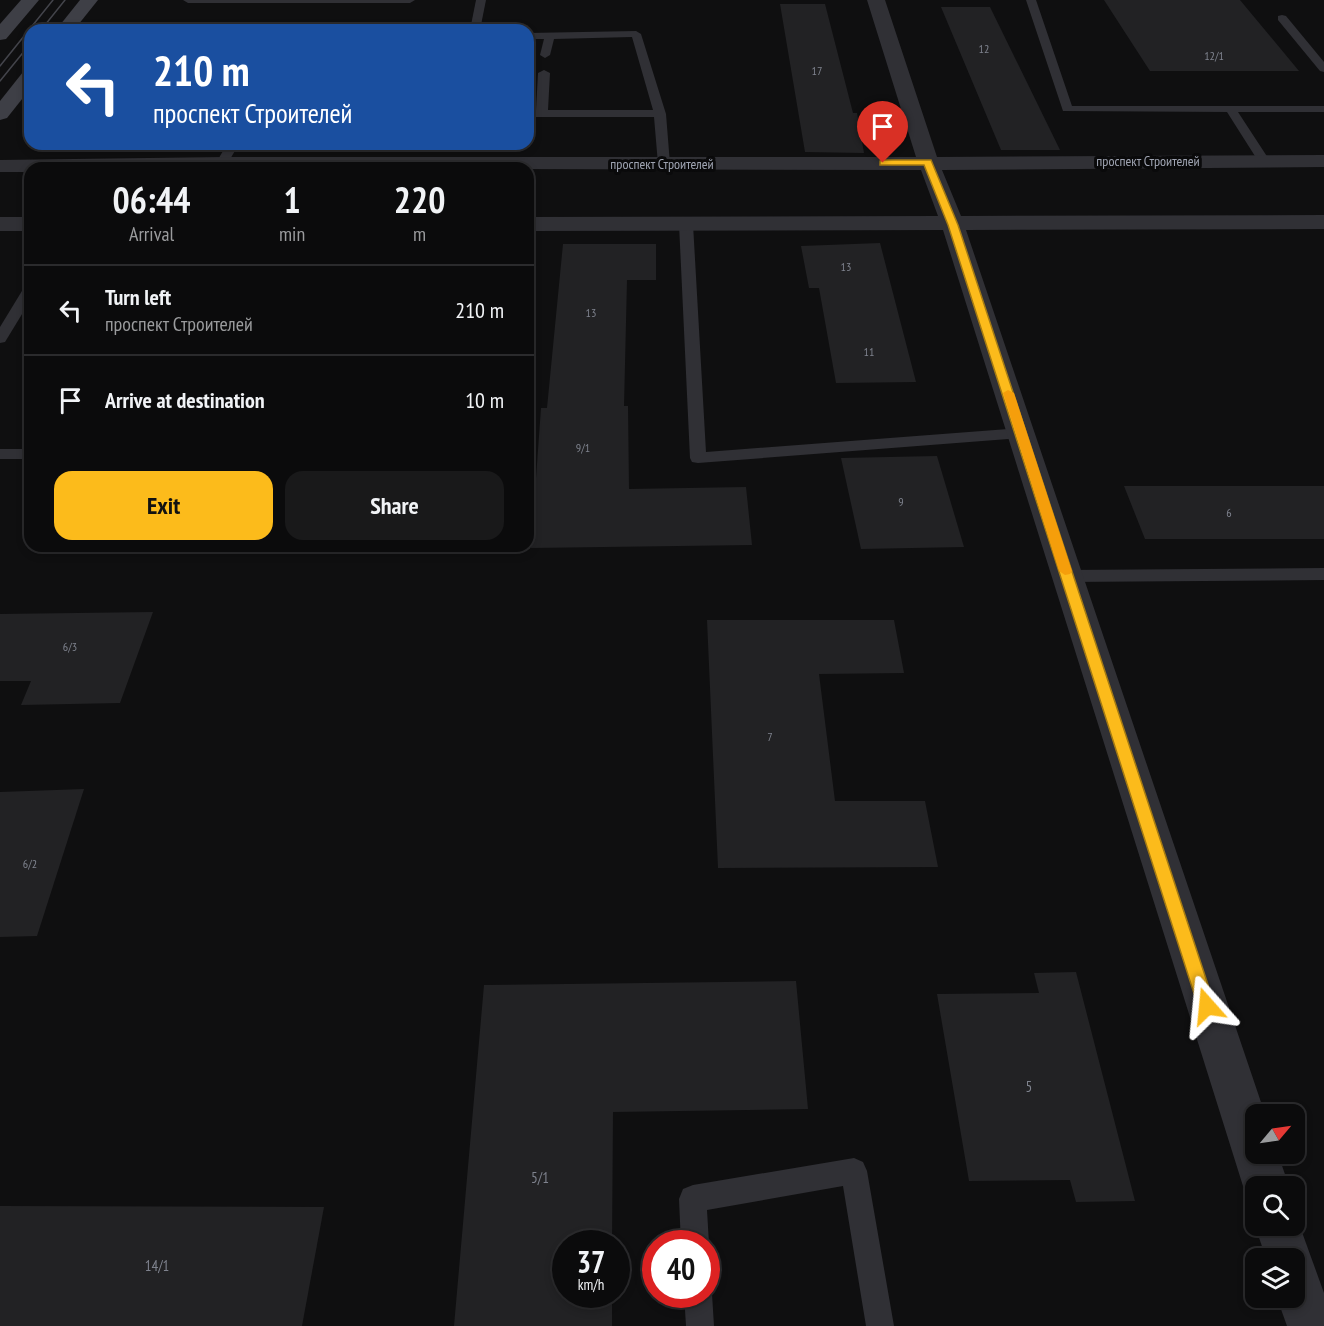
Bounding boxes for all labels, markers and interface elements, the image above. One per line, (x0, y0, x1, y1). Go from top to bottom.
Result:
house number: 12 (979, 41, 989, 56)
text: 210 m (153, 43, 250, 98)
icon: left (54, 48, 132, 126)
house number: 12/1 (1204, 48, 1224, 63)
house number: 17 (812, 63, 822, 78)
text: проспект Строителей (153, 96, 352, 130)
pin (857, 101, 908, 163)
icon: arrive (866, 110, 899, 143)
street label: проспект Строителей (1096, 152, 1200, 170)
street label: проспект Строителей (610, 155, 714, 173)
text: 06:44 (113, 176, 190, 223)
text: 1 (283, 176, 301, 223)
text: 220 (394, 176, 445, 223)
text: Arrival (129, 221, 174, 247)
text: min (279, 221, 305, 247)
text: m (413, 221, 426, 247)
house number: 13 (841, 259, 851, 274)
text: Turn left (105, 283, 171, 311)
icon: left (54, 294, 87, 327)
text: 210 m (455, 296, 504, 324)
house number: 13 (586, 305, 596, 320)
text: проспект Строителей (105, 311, 253, 337)
house number: 11 (864, 344, 874, 359)
icon: arrive (54, 384, 87, 417)
text: Arrive at destination (105, 386, 265, 414)
text: 10 m (465, 386, 504, 414)
house number: 9/1 (576, 440, 590, 455)
button: Exit (54, 471, 273, 540)
button: Share (285, 471, 504, 540)
house number: 9 (898, 494, 904, 509)
house number: 6 (1226, 505, 1232, 520)
house number: 6/3 (63, 639, 77, 654)
house number: 7 (767, 729, 773, 744)
house number: 6/2 (23, 856, 37, 871)
position arrow (1175, 974, 1239, 1038)
house number: 5 (1026, 1077, 1032, 1096)
north arrow (1245, 1104, 1305, 1164)
map controls (1245, 1104, 1305, 1308)
house number: 5/1 (531, 1168, 549, 1187)
button: search (1245, 1176, 1305, 1236)
speed limit sign: 40 (642, 1230, 720, 1308)
text: 37 (577, 1242, 605, 1281)
button: layers (1245, 1248, 1305, 1308)
house number: 14/1 (145, 1256, 169, 1275)
text: km/h (578, 1275, 604, 1294)

